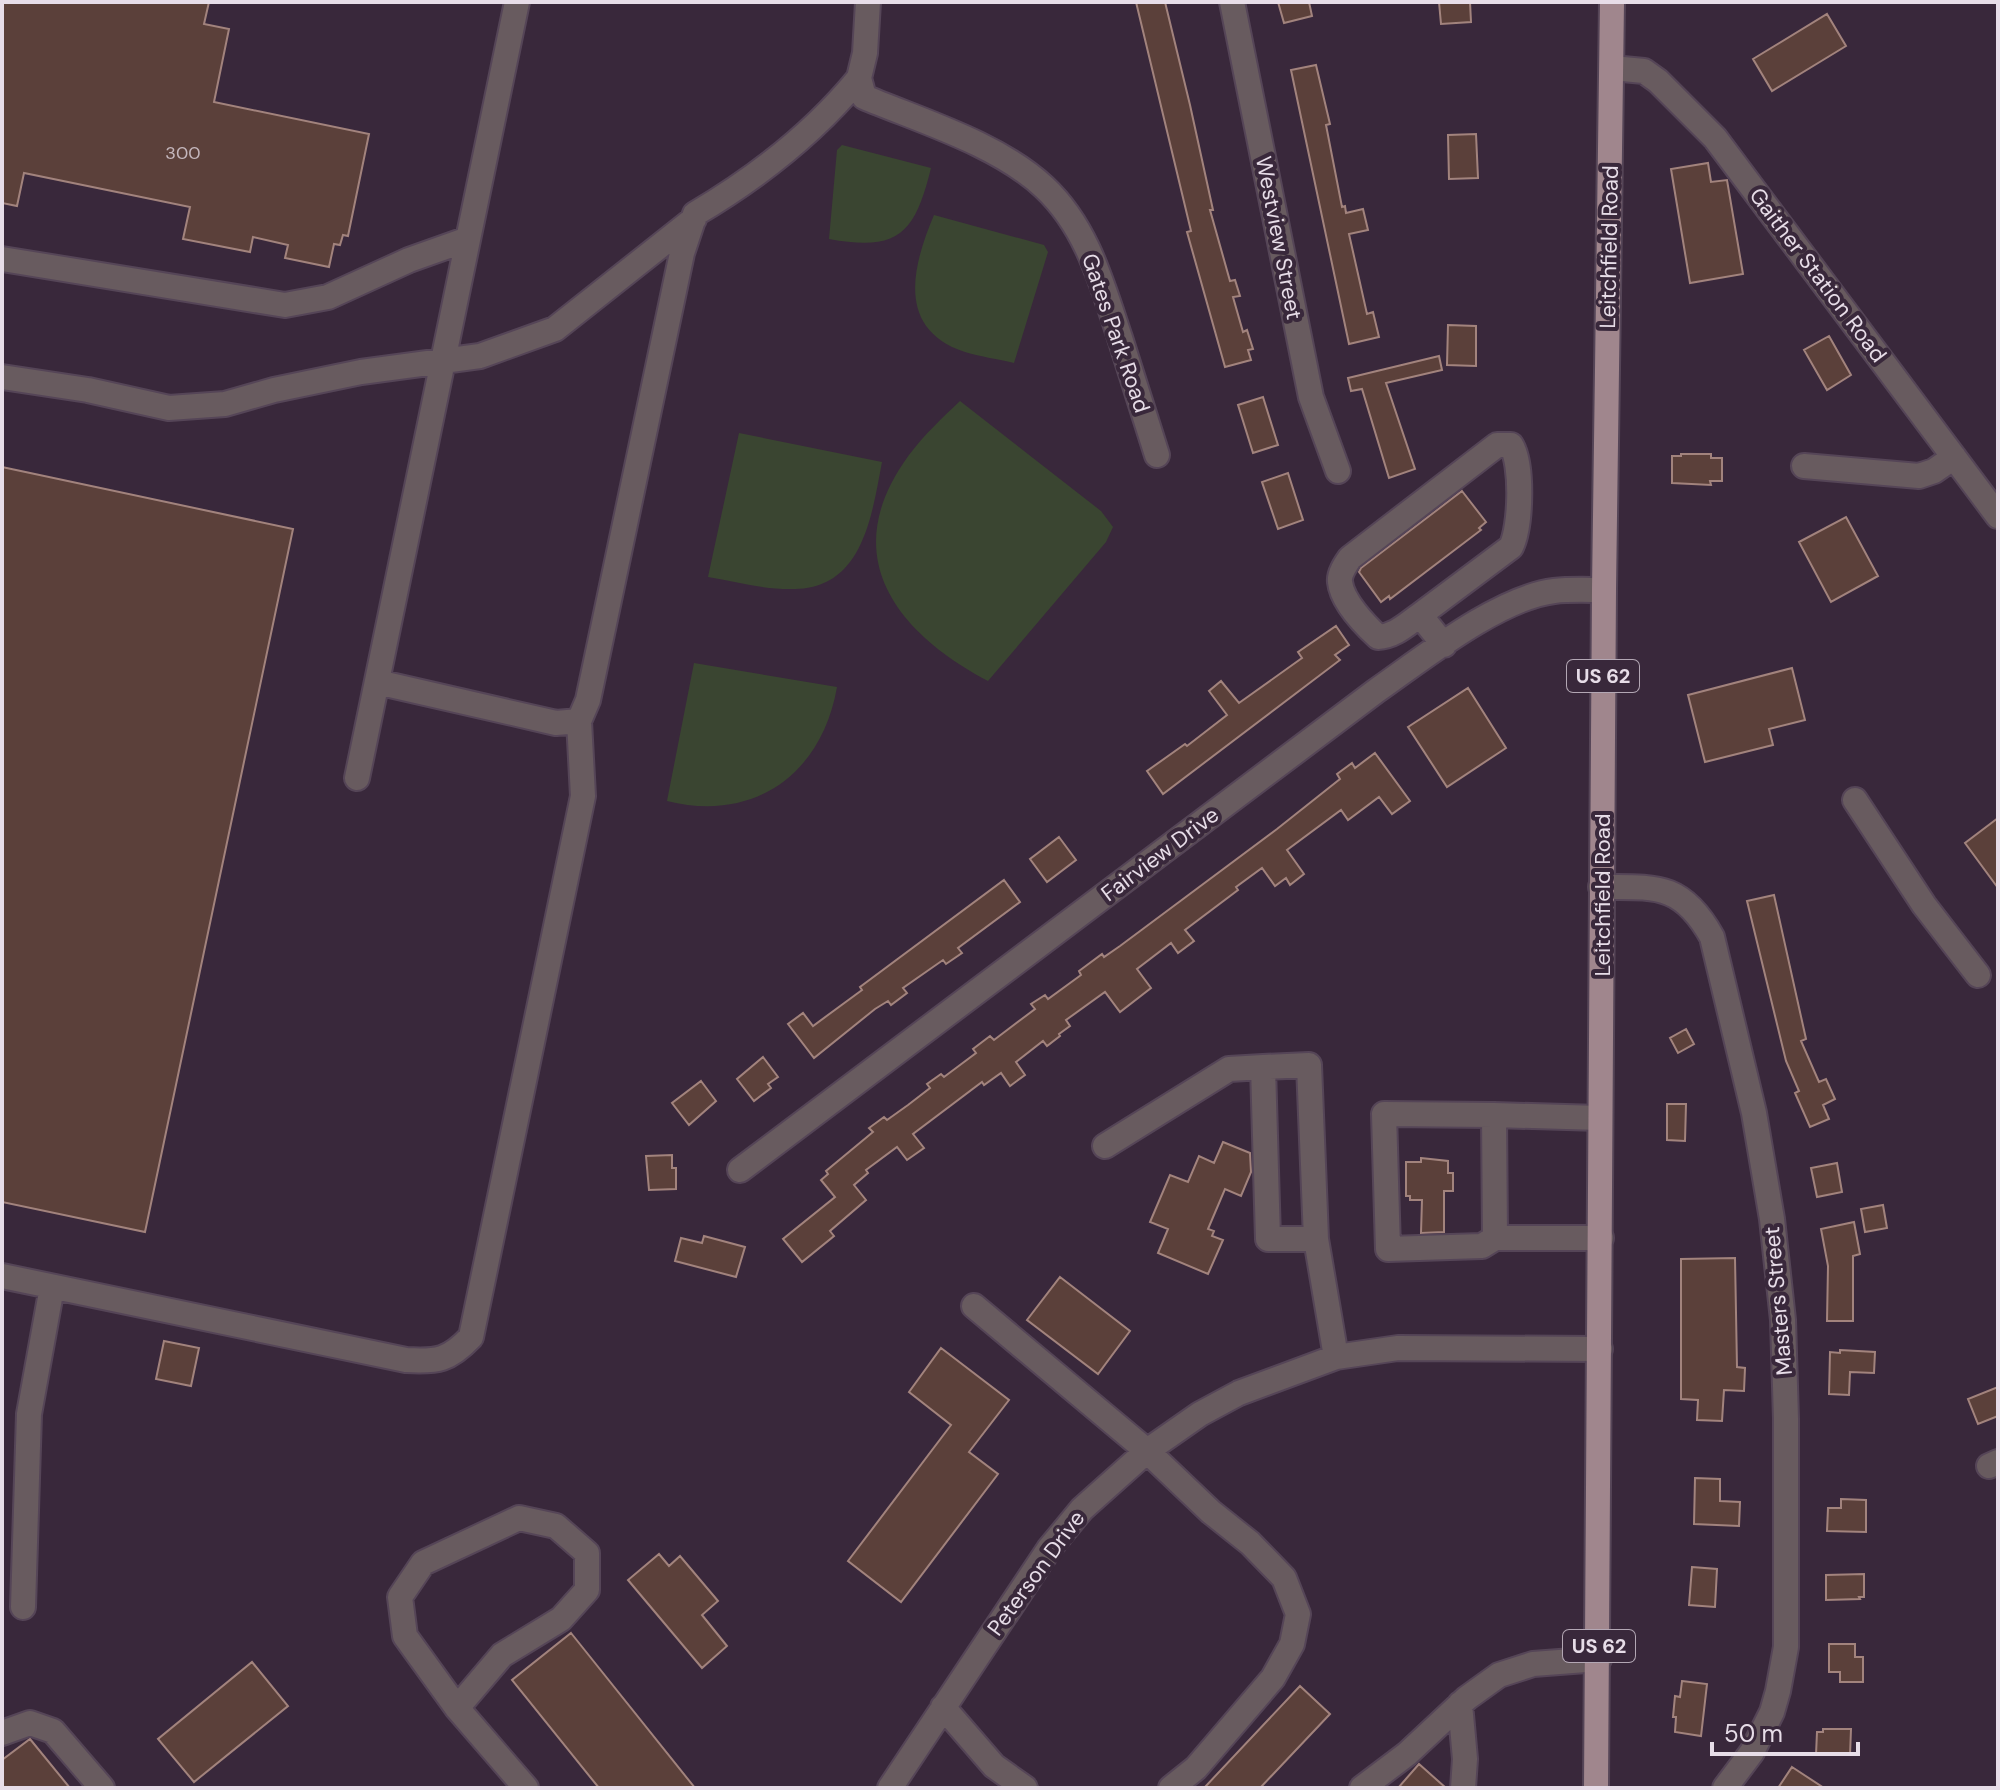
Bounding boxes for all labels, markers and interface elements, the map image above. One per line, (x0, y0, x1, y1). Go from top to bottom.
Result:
house number: 300 (165, 141, 201, 165)
street label: Westview Street (1249, 154, 1309, 322)
street label: Leitchfield Road (1593, 165, 1625, 329)
street label: Gaither Station Road (1743, 182, 1893, 368)
street label: Gates Park Road (1075, 250, 1157, 416)
road number: US 62 (1567, 660, 1639, 692)
street label: Fairview Drive (1095, 800, 1225, 908)
street label: Leitchfield Road (1588, 813, 1617, 977)
street label: Masters Street (1757, 1225, 1799, 1377)
street label: Peterson Drive (981, 1505, 1091, 1641)
road number: US 62 (1563, 1630, 1635, 1662)
scale bar (1712, 1706, 1858, 1756)
text: 50 m (1724, 1718, 1783, 1749)

